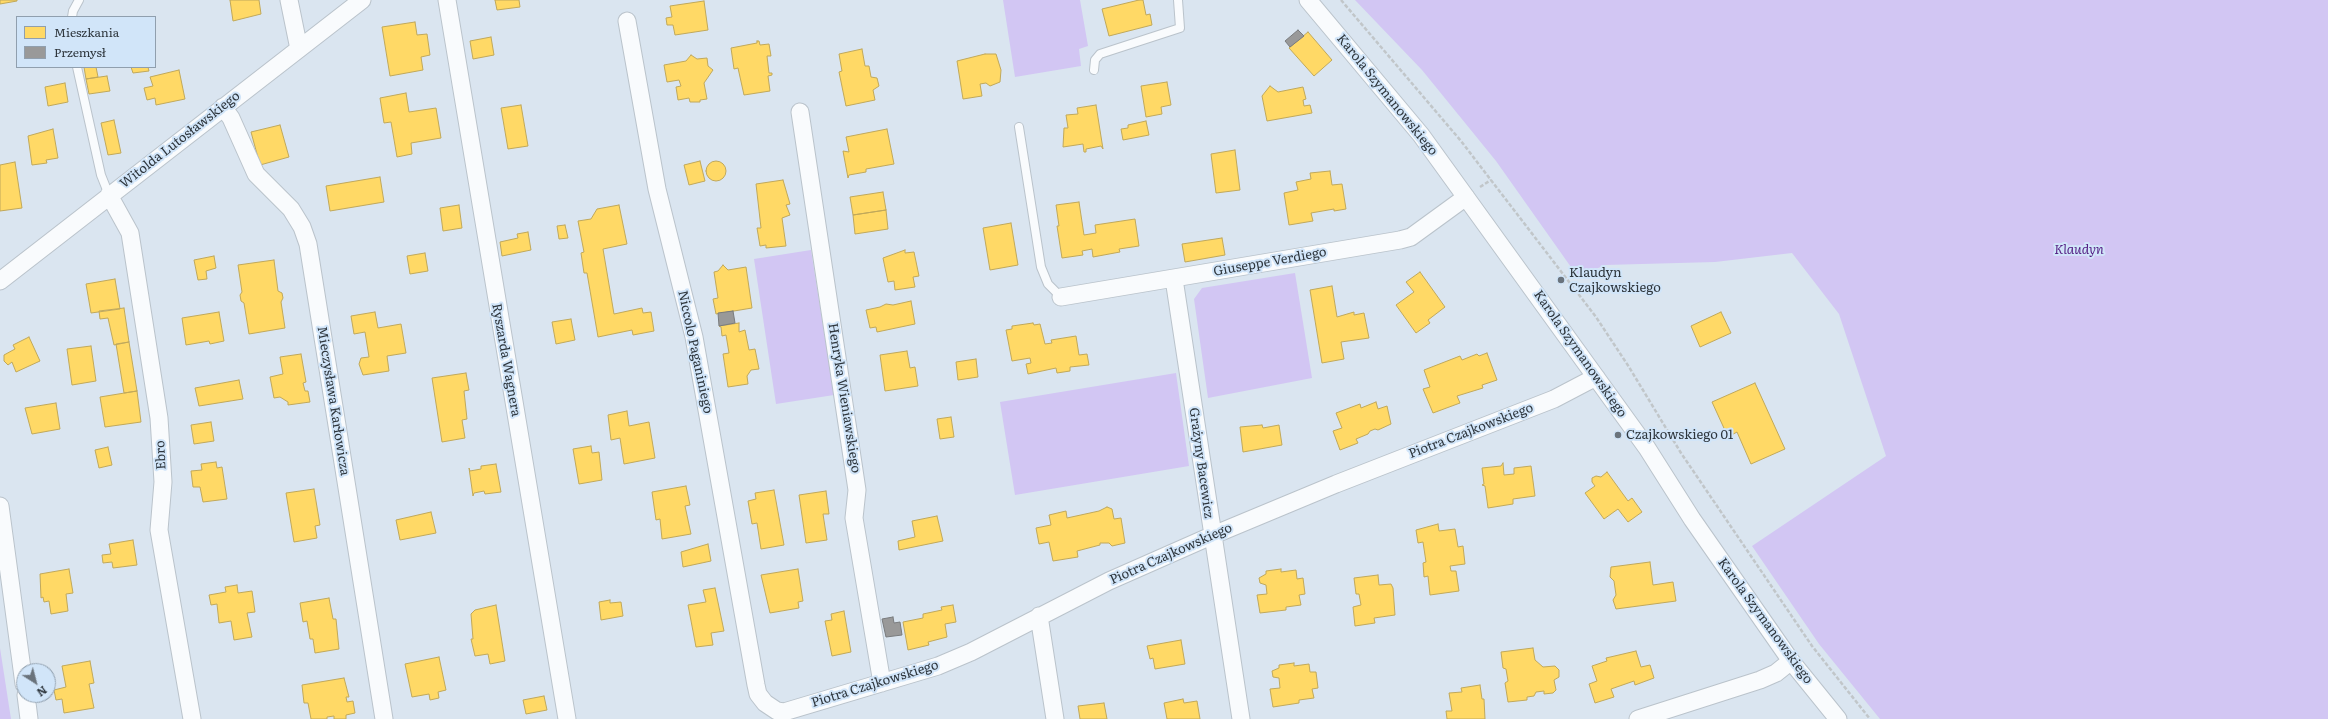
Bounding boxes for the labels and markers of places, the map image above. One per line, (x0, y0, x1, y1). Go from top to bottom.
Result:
place label: Klaudyn Czajkowskiego (1569, 265, 1661, 296)
marker: Klaudyn Czajkowskiego (1556, 275, 1566, 285)
place label: Czajkowskiego 01 (1626, 427, 1733, 443)
marker: Czajkowskiego 01 (1613, 430, 1623, 440)

